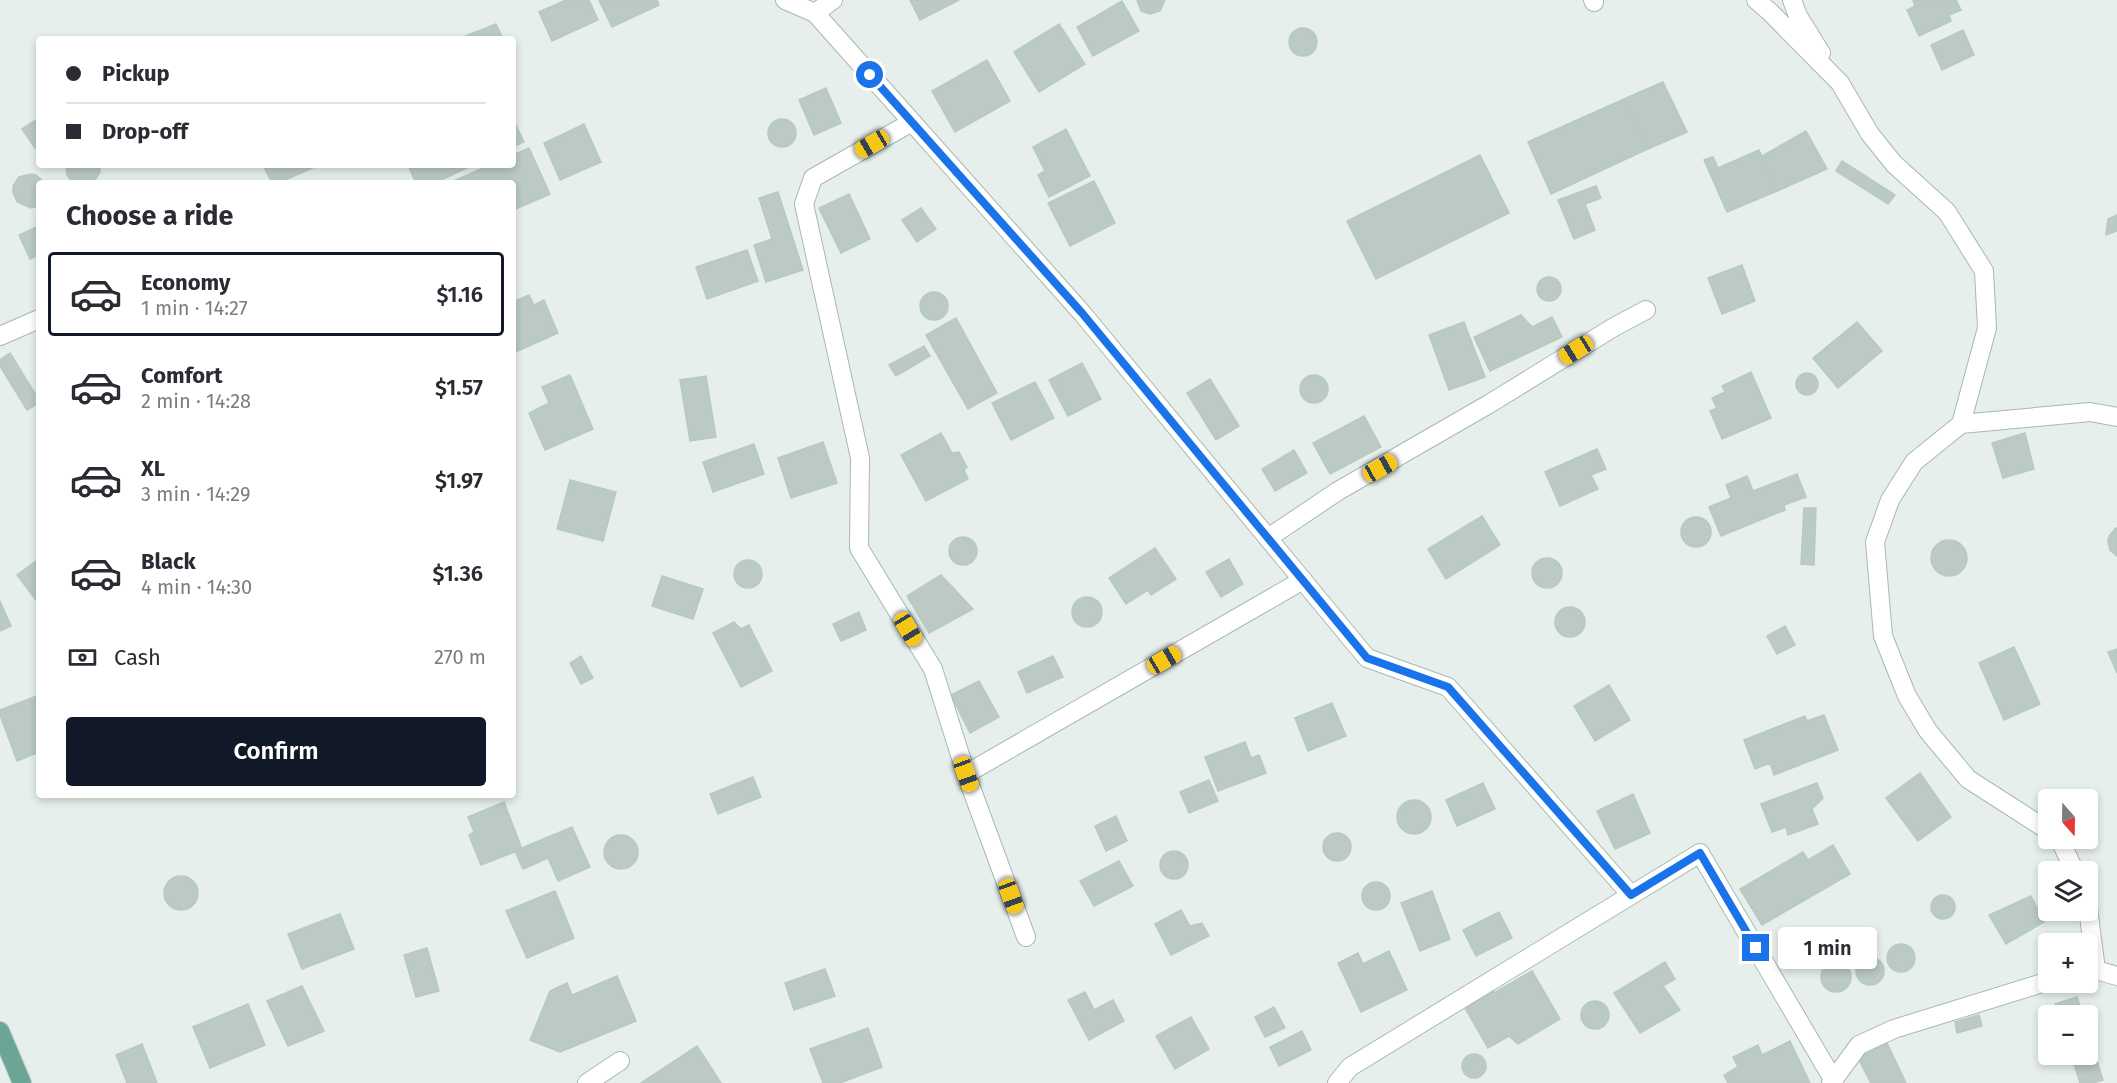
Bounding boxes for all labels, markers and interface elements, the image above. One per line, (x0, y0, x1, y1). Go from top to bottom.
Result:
text: Pickup (102, 60, 170, 87)
route start (856, 61, 883, 88)
text: Drop-off (102, 118, 188, 145)
car (852, 127, 892, 161)
text: Choose a ride (66, 200, 233, 232)
icon: car (69, 267, 123, 321)
text: Economy (141, 269, 230, 296)
text: $1.16 (436, 281, 483, 308)
text: 1 min · 14:27 (141, 296, 248, 320)
car (1556, 333, 1596, 367)
icon: car (69, 360, 123, 414)
text: Comfort (141, 362, 222, 389)
text: $1.57 (435, 374, 483, 401)
text: 2 min · 14:28 (141, 389, 251, 413)
car (1360, 451, 1400, 485)
icon: car (69, 453, 123, 507)
text: XL (141, 455, 165, 482)
text: $1.97 (435, 467, 483, 494)
text: 3 min · 14:29 (141, 482, 250, 506)
icon: car (69, 546, 123, 600)
text: Black (141, 548, 196, 575)
text: $1.36 (433, 560, 483, 587)
text: 4 min · 14:30 (141, 575, 252, 599)
car (891, 609, 925, 649)
icon: cash (66, 641, 99, 674)
car (1144, 643, 1184, 677)
text: Cash (114, 644, 161, 671)
text: 270 m (434, 645, 486, 669)
button: Confirm (66, 717, 486, 786)
car (951, 754, 981, 794)
north arrow (2038, 789, 2098, 849)
map controls (2038, 789, 2098, 1065)
button: layers (2038, 861, 2098, 921)
car (996, 876, 1026, 916)
callout: 1 min (1777, 927, 1876, 969)
button: + (2038, 933, 2098, 993)
route end (1742, 934, 1769, 961)
text: 1 min (1803, 936, 1852, 960)
button: − (2038, 1005, 2098, 1065)

